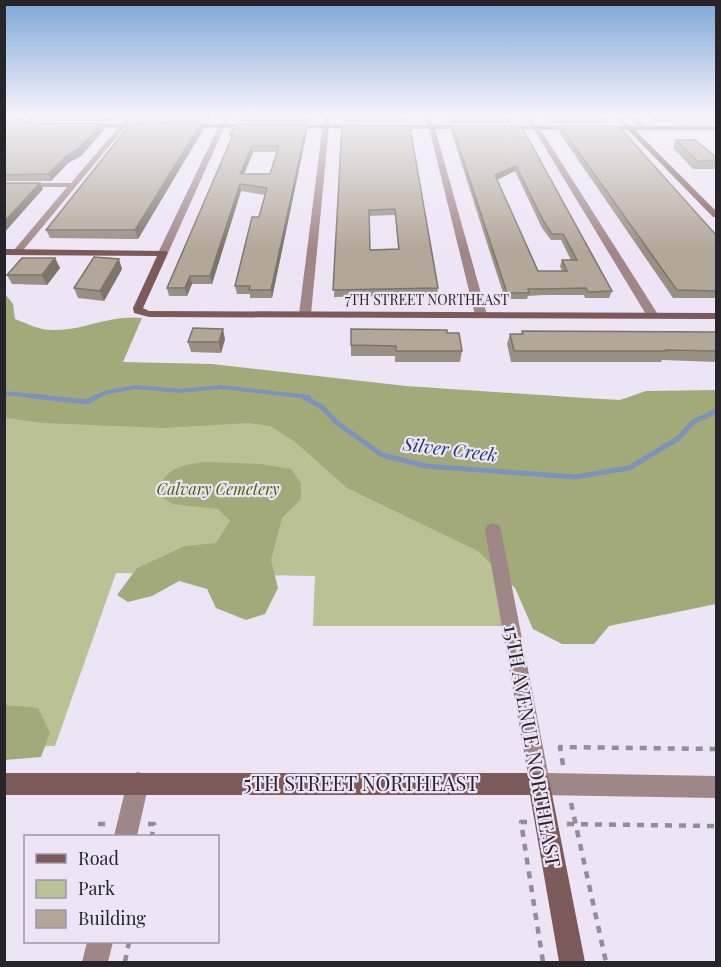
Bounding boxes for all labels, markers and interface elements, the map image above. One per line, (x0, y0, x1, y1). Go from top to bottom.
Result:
street label: 7TH STREET NORTHEAST (345, 290, 510, 309)
water label: Silver Creek (401, 431, 498, 467)
park label: Calvary Cemetery (156, 478, 280, 499)
street label: 15TH AVENUE NORTHEAST (499, 622, 568, 869)
street label: 5TH STREET NORTHEAST (243, 769, 479, 796)
legend (24, 835, 219, 943)
text: Road (78, 846, 119, 870)
text: Park (78, 876, 115, 900)
text: Building (78, 906, 146, 930)

